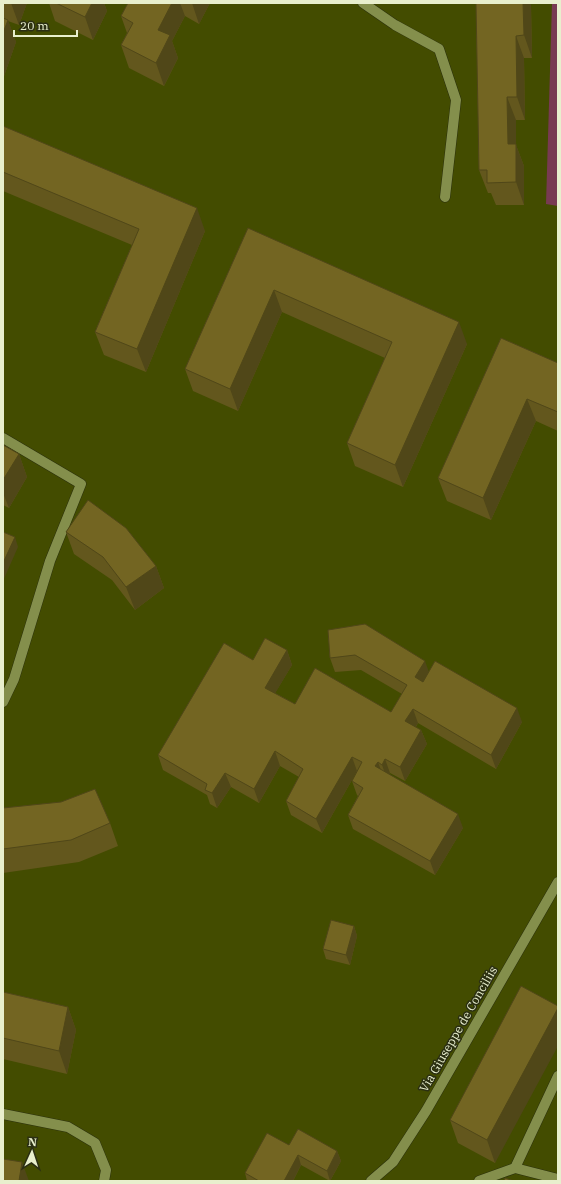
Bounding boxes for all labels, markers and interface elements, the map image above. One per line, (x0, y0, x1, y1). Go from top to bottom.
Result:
scale bar (14, 12, 77, 38)
text: 20 m (20, 18, 49, 33)
street label: Via Giuseppe de Conciliis (416, 963, 500, 1095)
north arrow (12, 1132, 52, 1172)
text: N (28, 1135, 38, 1149)

